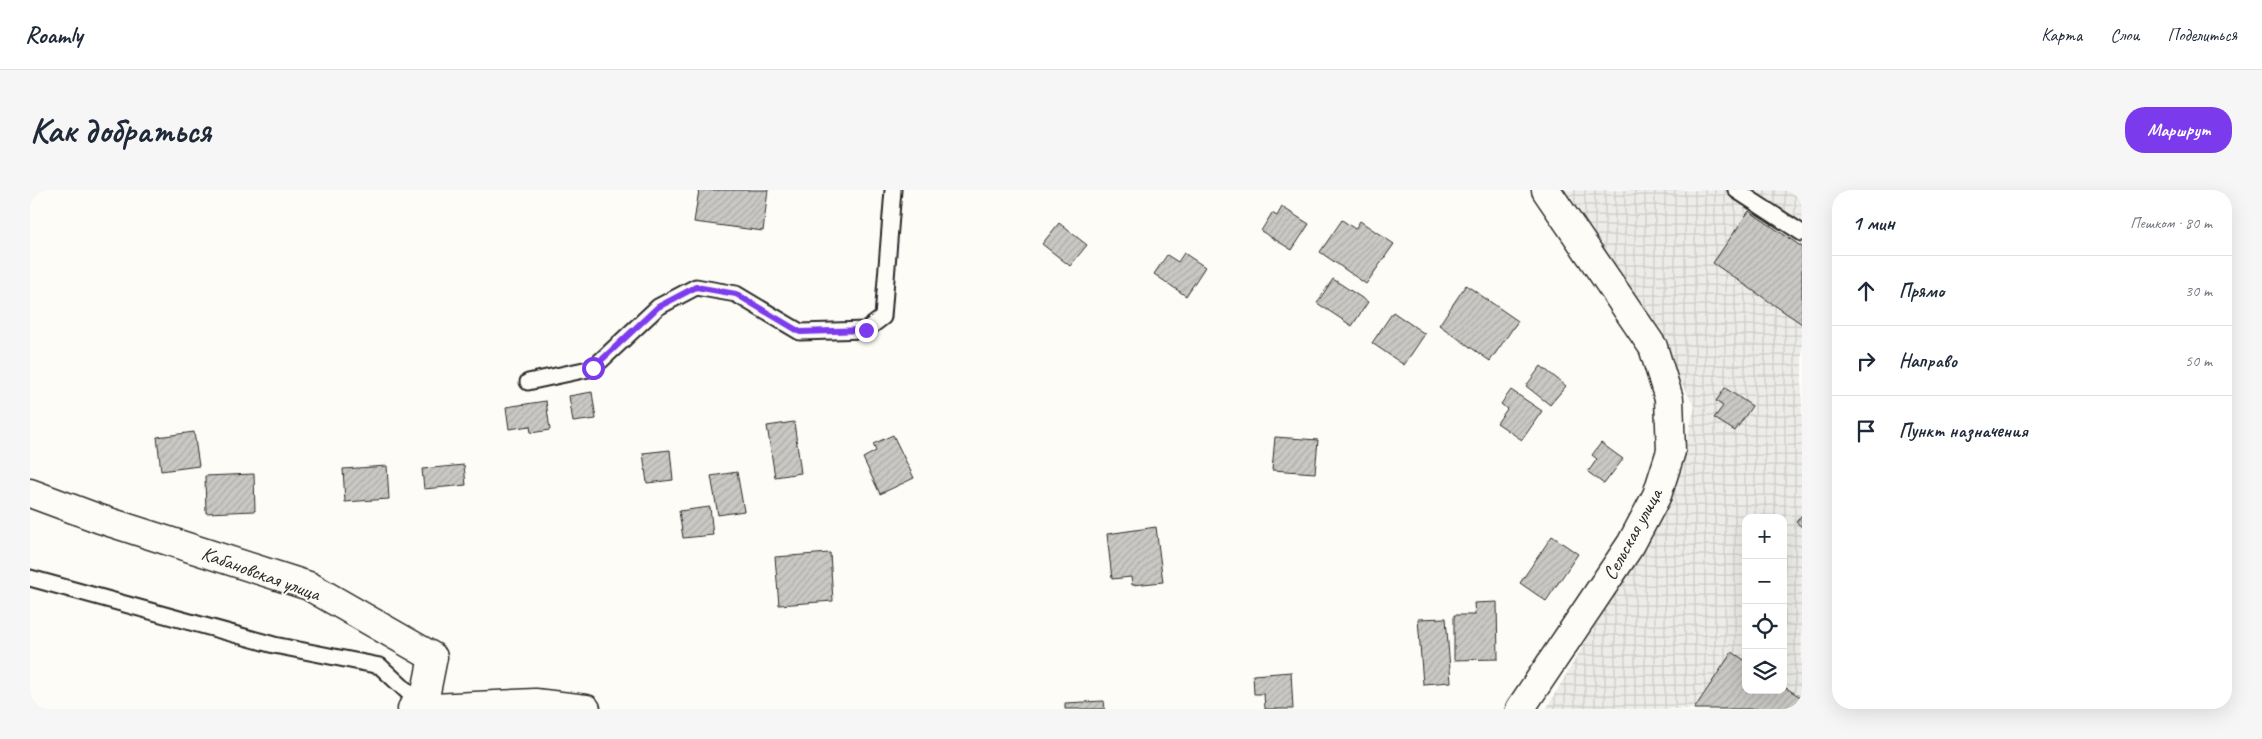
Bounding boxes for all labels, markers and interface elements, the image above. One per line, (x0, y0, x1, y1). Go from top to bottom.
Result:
text: Roamly (25, 20, 82, 50)
text: Карта (2041, 24, 2082, 46)
text: Слои (2110, 24, 2139, 46)
text: Поделиться (2167, 24, 2237, 46)
button: Маршрут (2125, 107, 2232, 153)
text: Как добраться (30, 108, 211, 153)
text: 1 мин (1852, 210, 1895, 236)
text: Пешком · 80 m (2130, 213, 2212, 233)
icon: ahead (1852, 277, 1880, 305)
text: Прямо (1899, 279, 1944, 303)
text: 30 m (2185, 281, 2212, 301)
route end (855, 319, 878, 342)
icon: right (1852, 347, 1880, 375)
text: Направо (1899, 349, 1957, 373)
text: 50 m (2185, 351, 2212, 371)
route start (582, 357, 605, 380)
icon: arrive (1852, 417, 1880, 445)
text: Пункт назначения (1899, 419, 2028, 443)
street label: Сельская улица (1597, 483, 1669, 584)
map controls (1742, 514, 1787, 694)
button: + (1742, 514, 1787, 559)
street label: Кабановская улица (198, 540, 325, 607)
button: − (1742, 559, 1787, 604)
button: locate (1742, 604, 1787, 649)
button: layers (1742, 649, 1787, 694)

